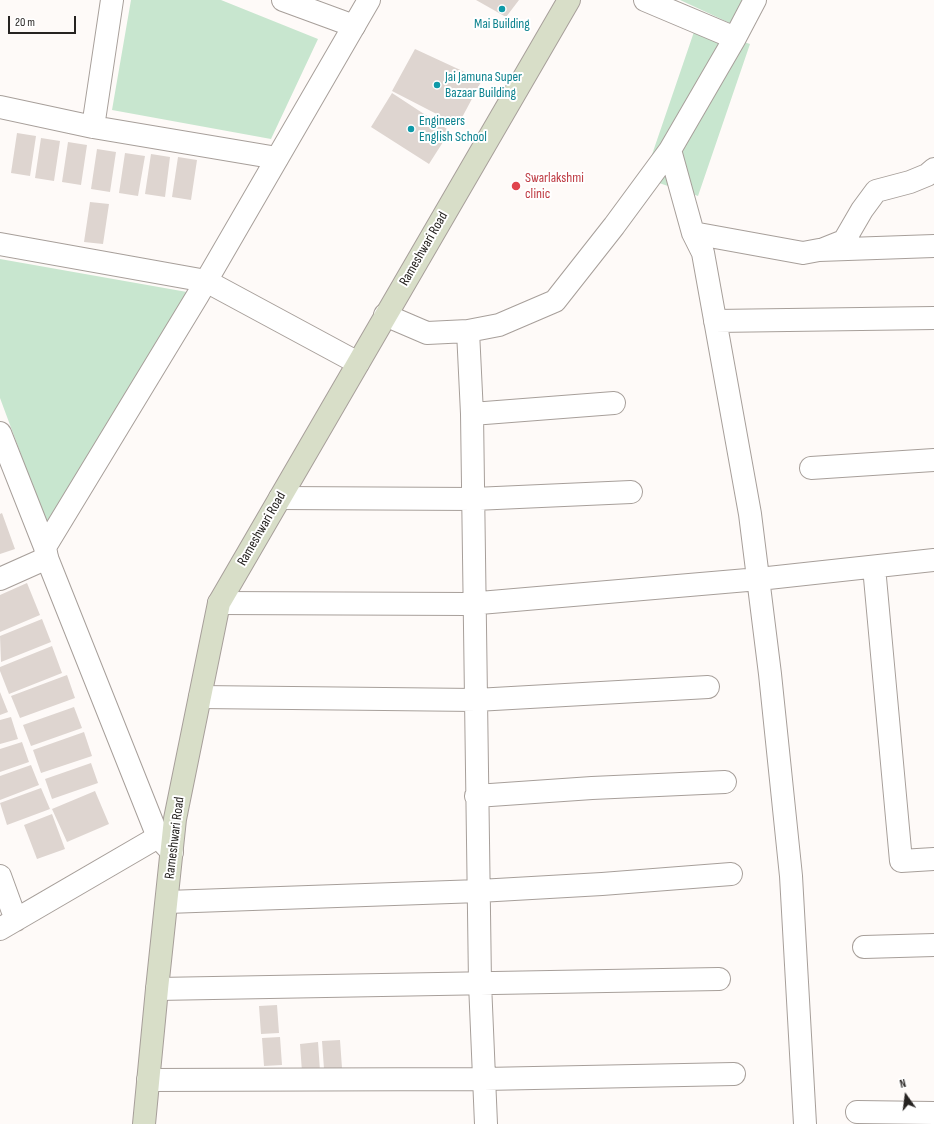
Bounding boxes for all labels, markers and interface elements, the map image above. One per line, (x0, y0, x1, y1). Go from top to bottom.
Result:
marker: Mai Building (497, 4, 507, 14)
scale bar (10, 8, 78, 34)
text: 20 m (15, 15, 35, 30)
place label: Mai Building (474, 16, 530, 32)
place label: Jai Jamuna Super Bazaar Building (445, 69, 522, 102)
marker: Jai Jamuna Super Bazaar Building (432, 80, 442, 90)
place label: Engineers English School (419, 113, 487, 146)
marker: Engineers English School (406, 124, 416, 134)
place label: Swarlakshmi clinic (525, 170, 584, 202)
marker: Swarlakshmi clinic (510, 180, 522, 192)
street label: Rameshwari Road (396, 209, 452, 289)
street label: Rameshwari Road (234, 489, 290, 569)
street label: Rameshwari Road (162, 796, 188, 880)
north arrow (886, 1076, 926, 1116)
text: N (899, 1077, 907, 1091)

